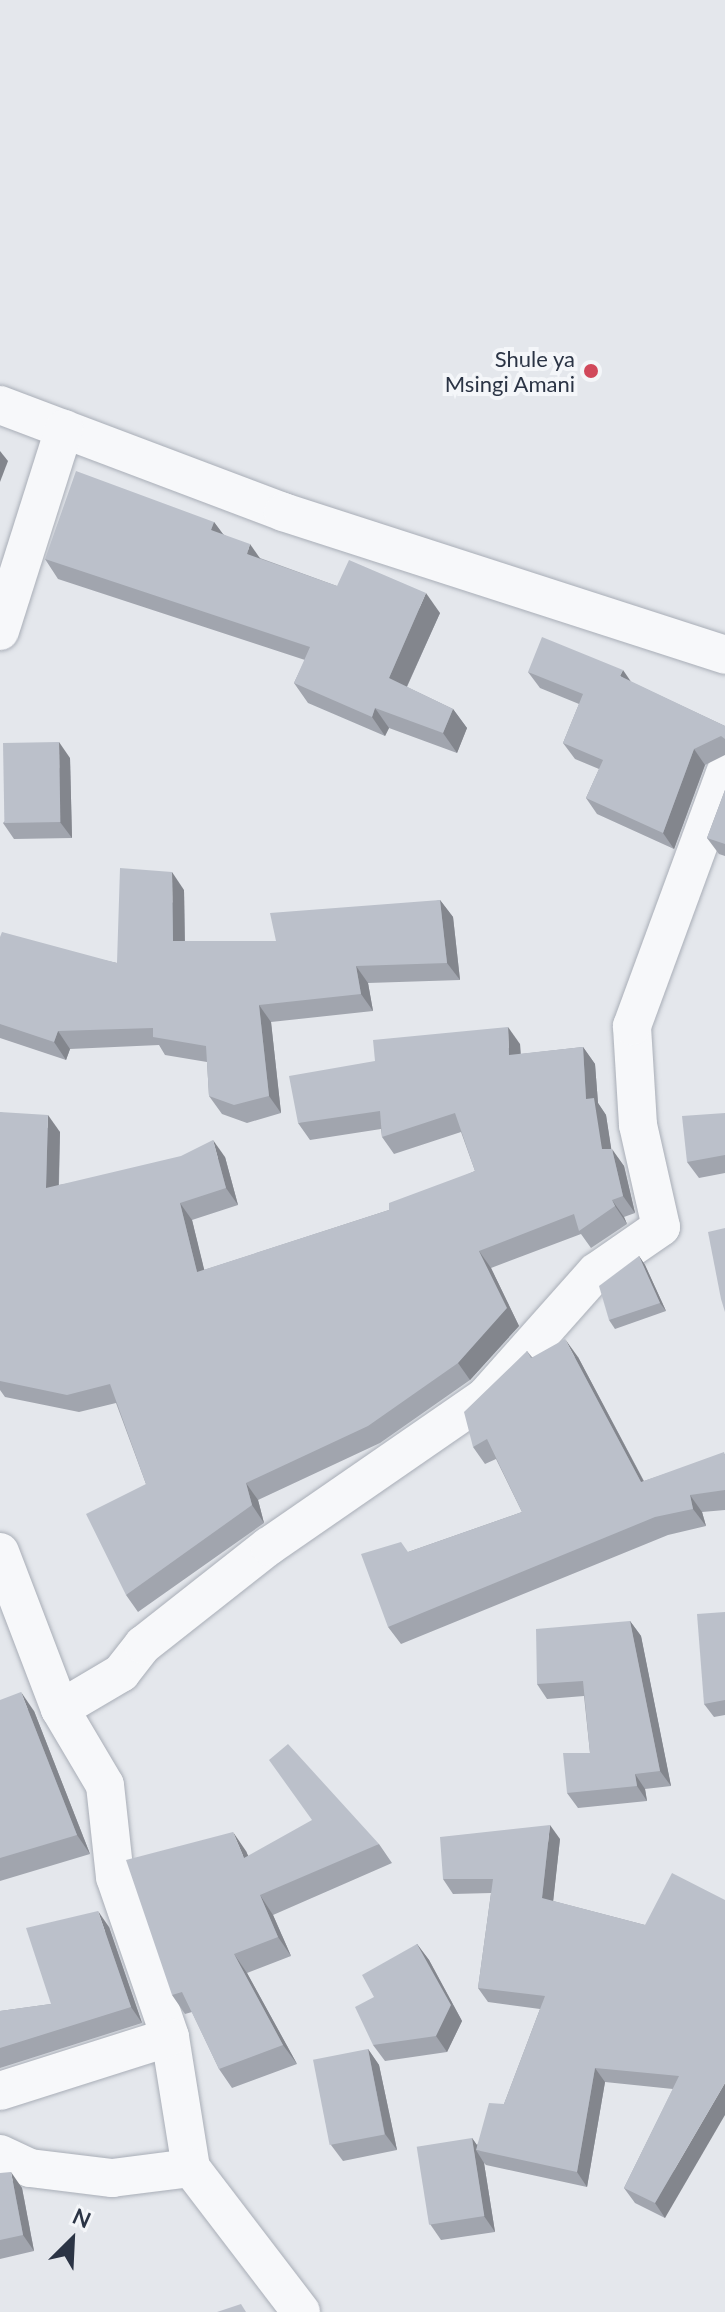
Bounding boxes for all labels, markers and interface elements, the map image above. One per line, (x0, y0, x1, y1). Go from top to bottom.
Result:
place label: Shule ya Msingi Amani (444, 345, 575, 396)
marker: Shule ya Msingi Amani (582, 362, 600, 380)
north arrow (32, 2200, 112, 2280)
text: N (69, 2202, 95, 2233)

